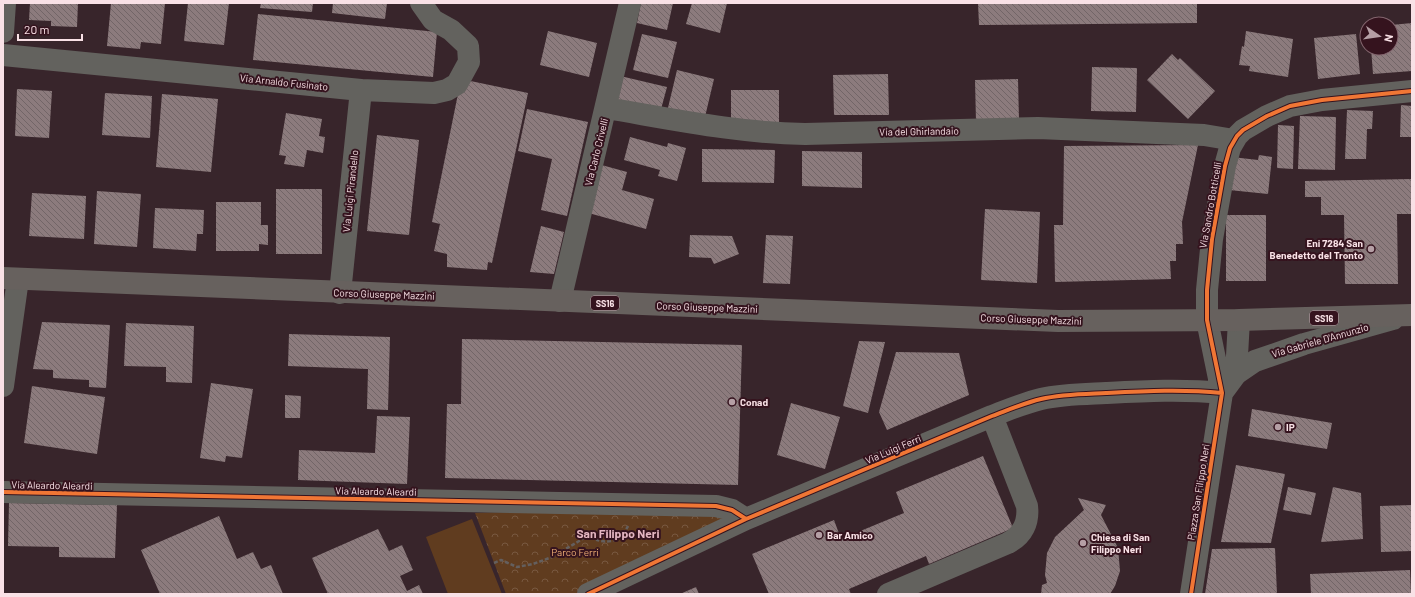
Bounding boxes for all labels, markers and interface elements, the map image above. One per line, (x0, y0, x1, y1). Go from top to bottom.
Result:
scale bar (18, 16, 82, 42)
north arrow (1359, 16, 1399, 56)
text: 20 m (24, 22, 50, 36)
text: N (1382, 33, 1396, 43)
street label: Via Arnaldo Fusinato (239, 71, 329, 93)
street label: Via Carlo Crivelli (582, 117, 610, 187)
street label: Via del Ghirlandaio (879, 124, 959, 138)
street label: Via Luigi Pirandello (340, 149, 360, 233)
street label: Via Sandro Botticelli (1196, 161, 1224, 249)
place label: Eni 7284 San Benedetto del Tronto (1269, 237, 1363, 261)
marker: Eni 7284 San Benedetto del Tronto (1366, 244, 1376, 254)
street label: Corso Giuseppe Mazzini (333, 286, 435, 302)
road number: SS16 (591, 296, 619, 310)
street label: Corso Giuseppe Mazzini (656, 299, 758, 315)
street label: Corso Giuseppe Mazzini (980, 311, 1082, 327)
road number: SS16 (1310, 311, 1338, 325)
street label: Via Gabriele D'Annunzio (1270, 320, 1370, 360)
place label: Conad (740, 396, 768, 408)
marker: Conad (727, 397, 737, 407)
place label: IP (1286, 421, 1295, 433)
marker: IP (1273, 422, 1283, 432)
street label: Via Luigi Ferri (863, 432, 923, 466)
street label: Piazza San Filippo Neri (1184, 443, 1212, 541)
street label: Via Aleardo Aleardi (11, 478, 93, 492)
street label: Via Aleardo Aleardi (335, 484, 417, 498)
district label: San Filippo Neri (576, 526, 660, 540)
place label: Bar Amico (827, 529, 873, 541)
marker: Bar Amico (814, 530, 824, 540)
place label: Chiesa di San Filippo Neri (1091, 531, 1150, 555)
marker: Chiesa di San Filippo Neri (1078, 538, 1088, 548)
park label: Parco Ferri (551, 546, 599, 558)

